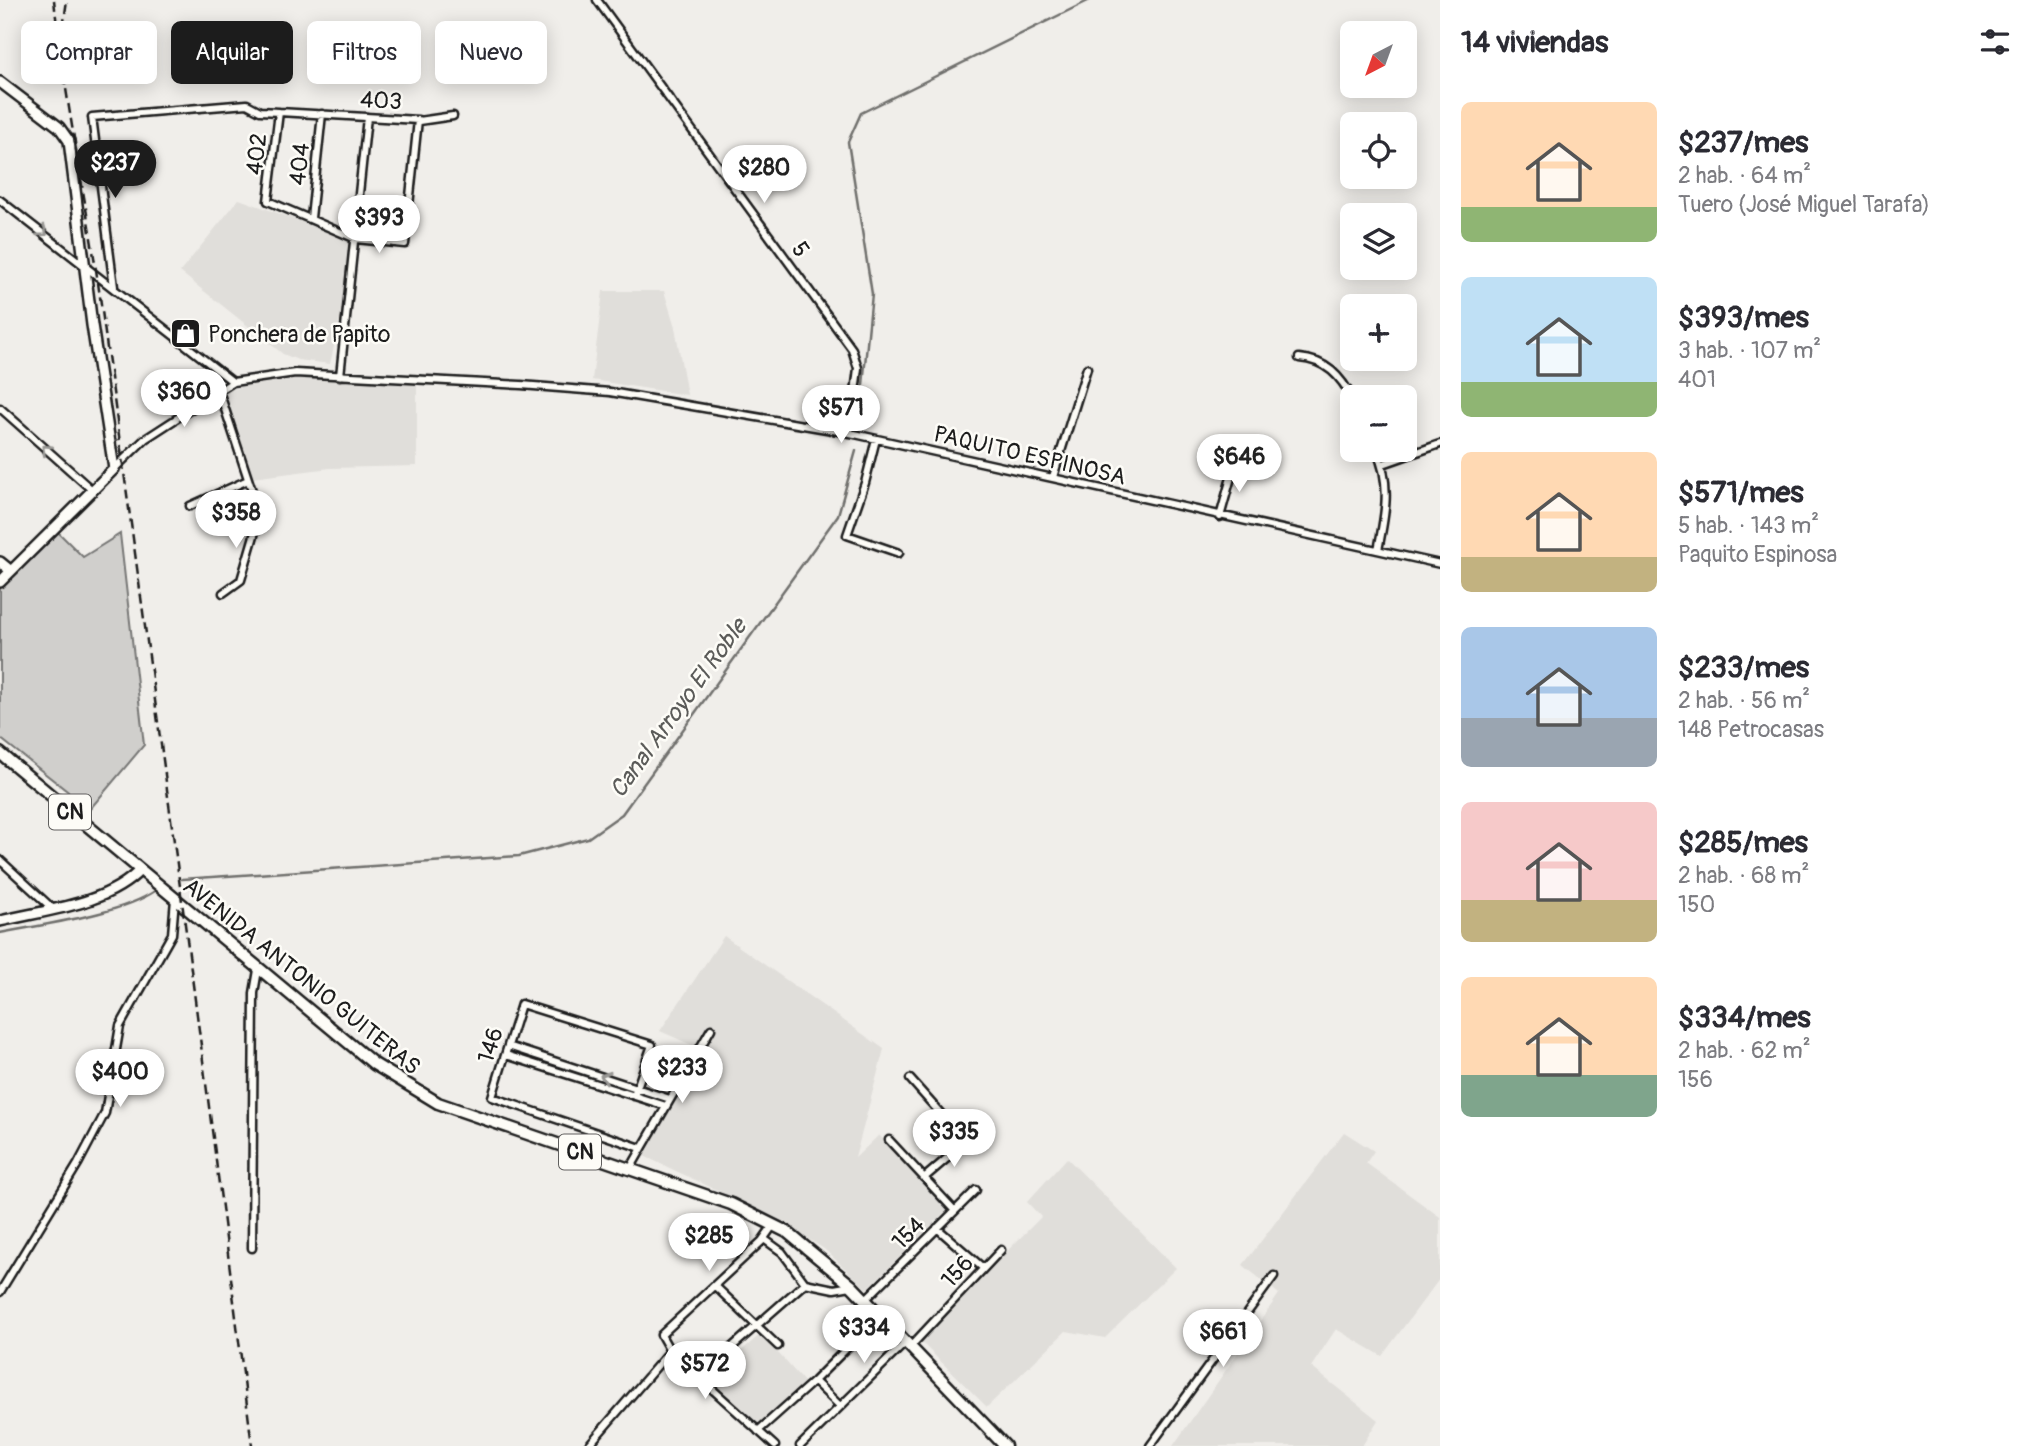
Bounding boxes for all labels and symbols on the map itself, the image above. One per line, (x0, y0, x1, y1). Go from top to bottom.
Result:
north arrow (1340, 21, 1418, 98)
street label: 403 (359, 85, 403, 116)
street label: 402 (240, 131, 273, 177)
pin: $237 (74, 140, 156, 200)
street label: 404 (283, 141, 316, 187)
pin: $280 (723, 146, 805, 205)
pin: $393 (338, 196, 420, 255)
one-way arrow (35, 224, 48, 237)
street label: 5 (785, 236, 816, 263)
shop icon: Ponchera de Papito (168, 317, 202, 351)
place label: Ponchera de Papito (208, 320, 390, 349)
pin: $360 (143, 370, 225, 429)
pin: $571 (800, 386, 882, 445)
street label: PAQUITO ESPINOSA (931, 419, 1129, 492)
pin: $646 (1198, 434, 1280, 494)
one-way arrow (41, 445, 54, 457)
pin: $358 (195, 490, 277, 550)
water label: Canal Arroyo El Roble (604, 611, 754, 803)
road number: CN (49, 794, 91, 830)
street label: AVENIDA ANTONIO GUITERAS (177, 872, 426, 1081)
street label: 146 (471, 1024, 510, 1067)
pin: $233 (641, 1046, 723, 1105)
pin: $400 (79, 1050, 161, 1109)
one-way arrow (600, 1071, 612, 1086)
pin: $335 (913, 1110, 995, 1169)
road number: CN (559, 1134, 601, 1170)
street label: 154 (886, 1211, 931, 1256)
pin: $285 (668, 1214, 750, 1273)
street label: 156 (935, 1249, 980, 1294)
pin: $334 (823, 1306, 905, 1365)
pin: $661 (1182, 1310, 1264, 1369)
pin: $572 (664, 1342, 746, 1401)

